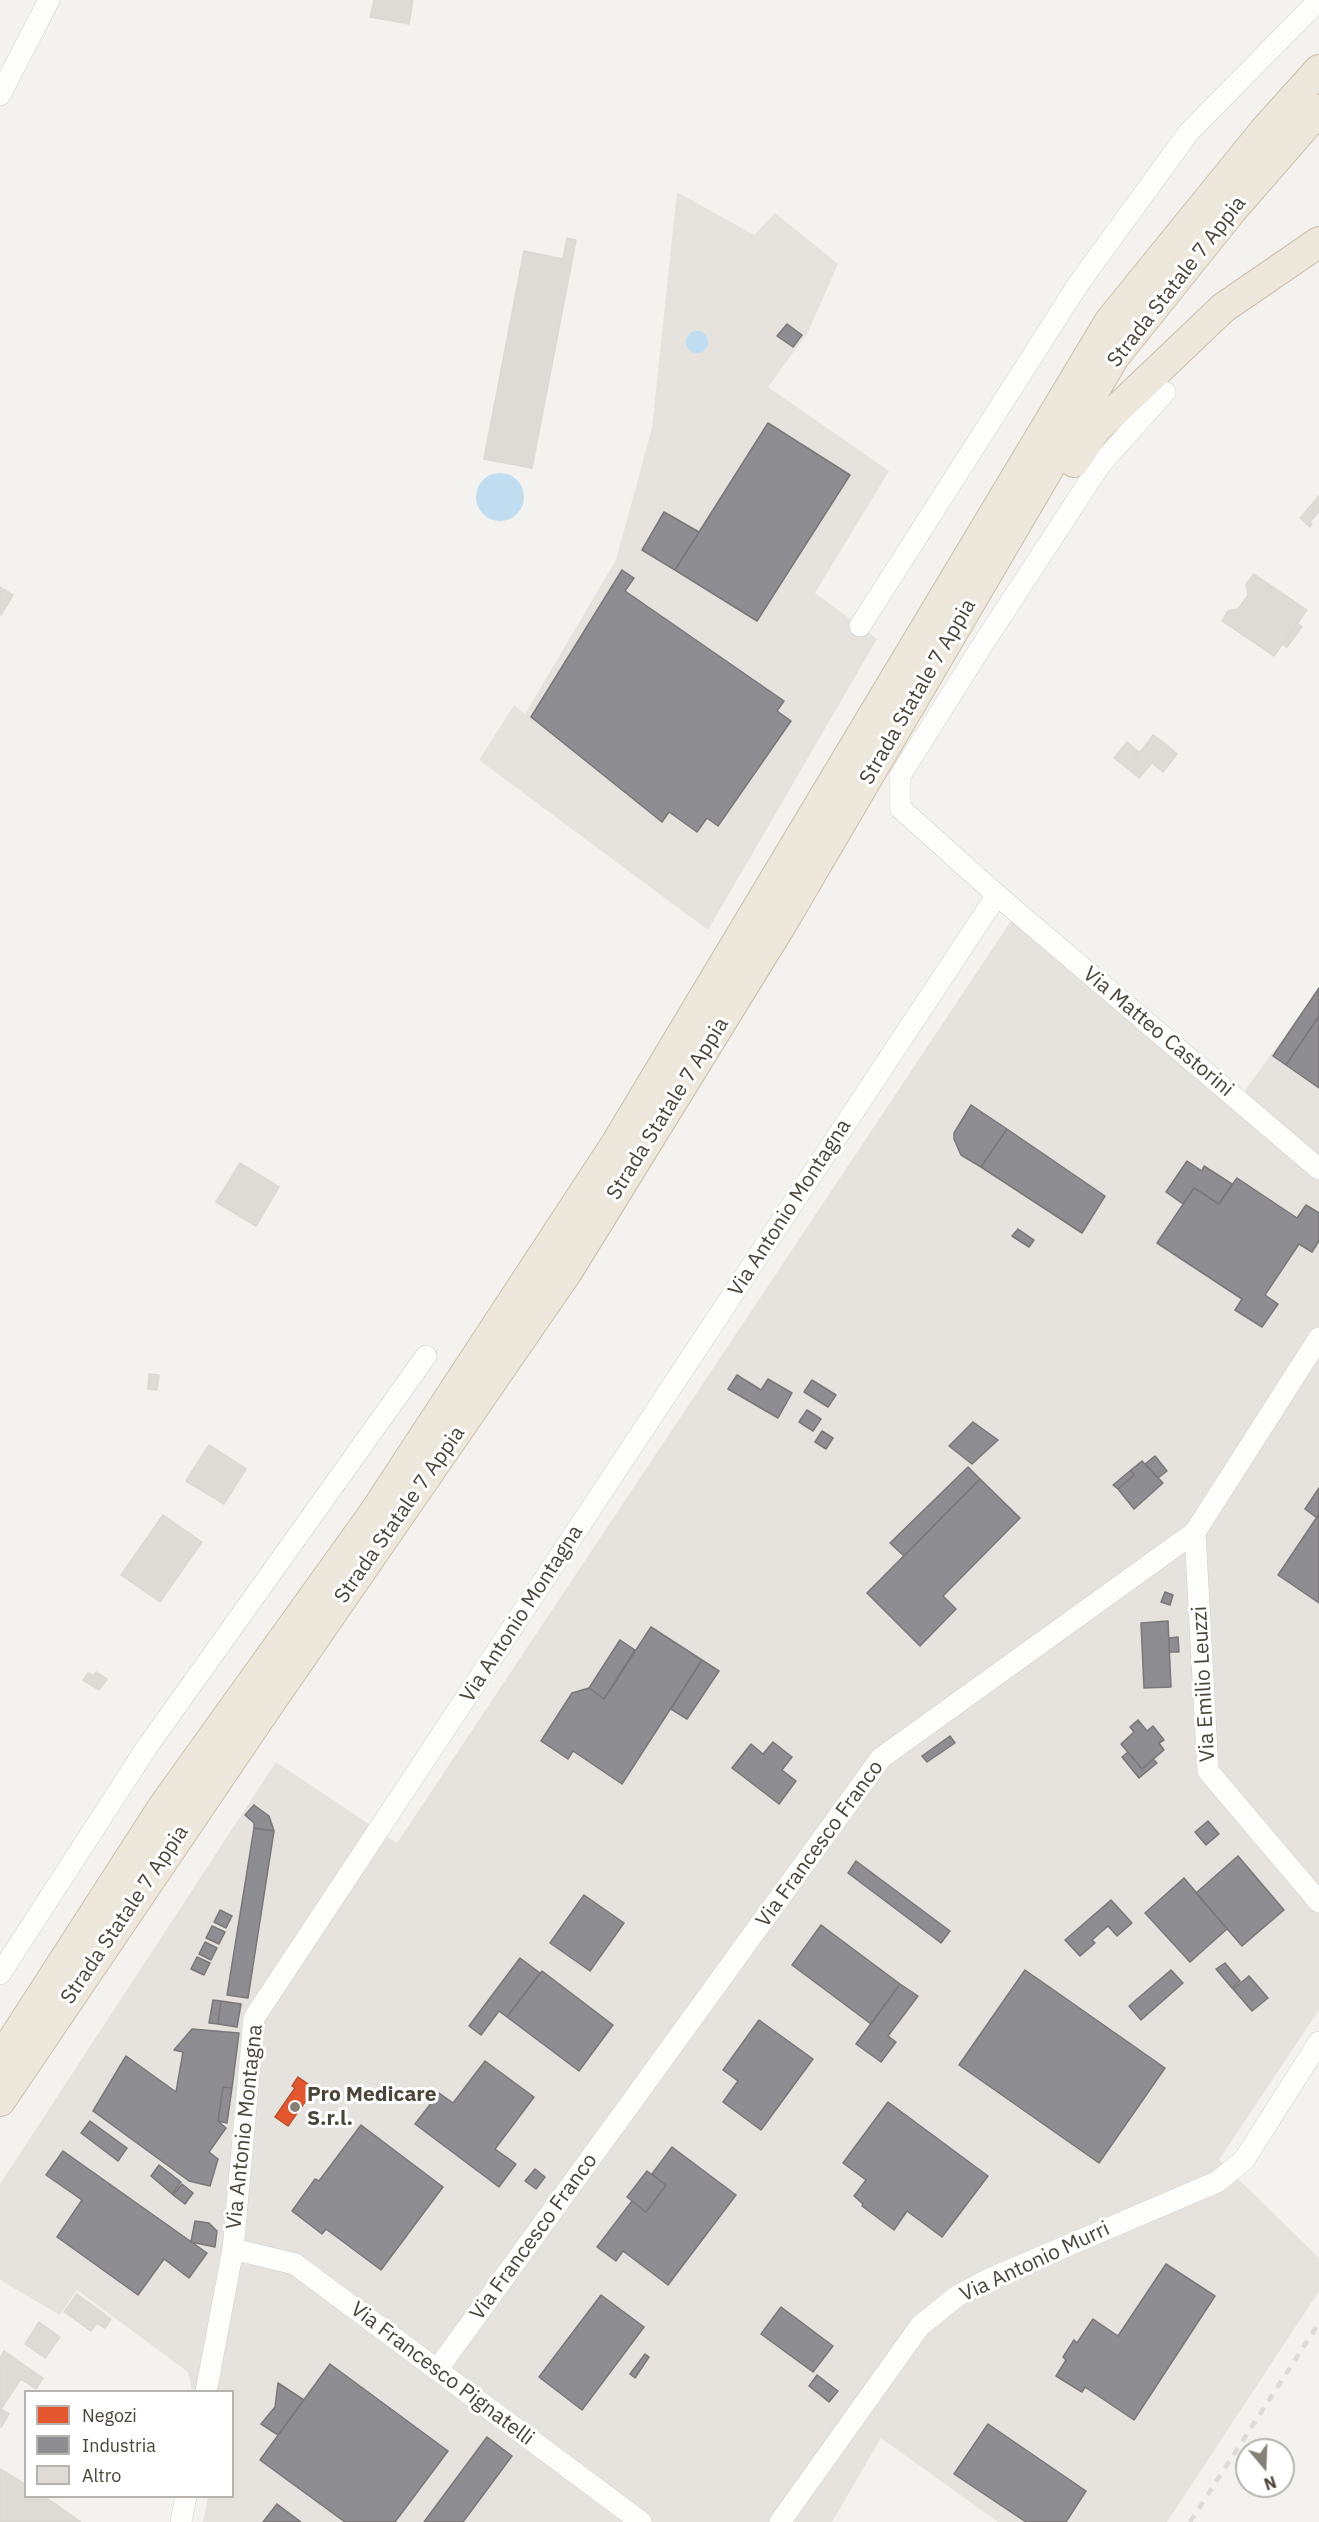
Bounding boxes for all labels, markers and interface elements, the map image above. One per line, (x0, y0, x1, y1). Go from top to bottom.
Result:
street label: Strada Statale 7 Appia (1102, 191, 1252, 373)
street label: Strada Statale 7 Appia (855, 595, 981, 789)
street label: Via Matteo Castorini (1078, 962, 1238, 1102)
street label: Strada Statale 7 Appia (602, 1013, 734, 1205)
street label: Via Antonio Montagna (723, 1115, 857, 1301)
street label: Strada Statale 7 Appia (329, 1422, 471, 1608)
street label: Via Antonio Montagna (455, 1521, 589, 1707)
street label: Via Emilio Leuzzi (1187, 1605, 1221, 1763)
street label: Via Francesco Franco (751, 1756, 889, 1932)
street label: Strada Statale 7 Appia (56, 1821, 194, 2009)
street label: Via Antonio Montagna (222, 2023, 268, 2231)
place label: Pro Medicare S.r.l. (307, 2082, 437, 2132)
marker: Pro Medicare S.r.l. (288, 2100, 302, 2114)
street label: Via Francesco Franco (465, 2149, 603, 2325)
street label: Via Antonio Murri (956, 2216, 1114, 2308)
street label: Via Francesco Pignatelli (345, 2297, 539, 2451)
legend (24, 2390, 234, 2498)
text: Negozi (82, 2404, 137, 2427)
text: Industria (82, 2434, 156, 2457)
north arrow (1235, 2438, 1295, 2498)
text: Altro (82, 2464, 121, 2487)
text: N (1261, 2472, 1279, 2494)

